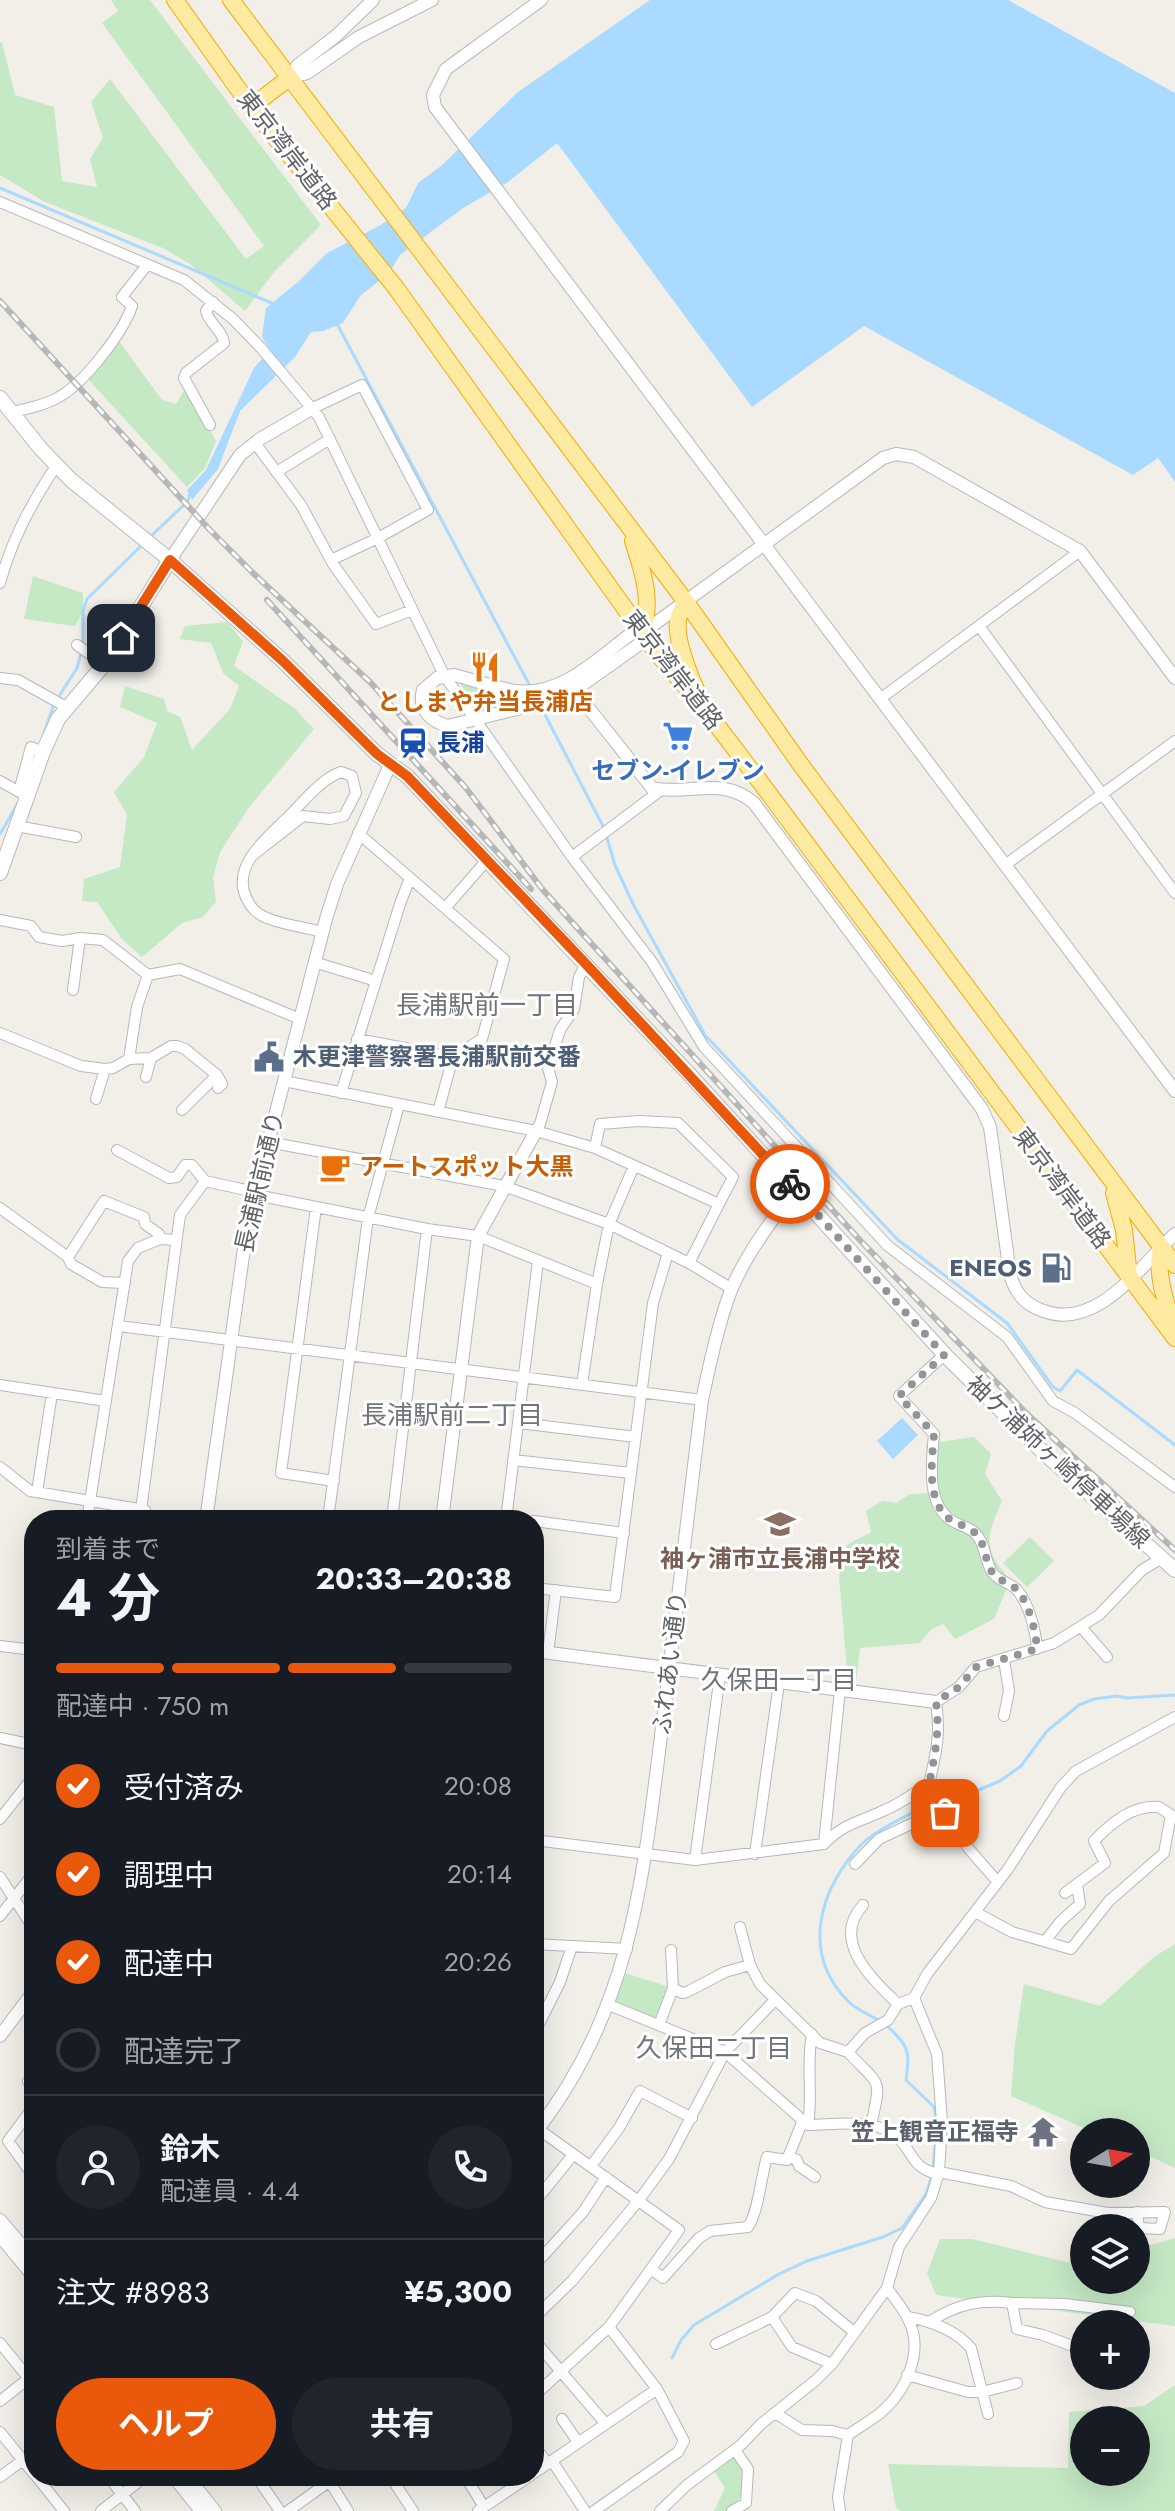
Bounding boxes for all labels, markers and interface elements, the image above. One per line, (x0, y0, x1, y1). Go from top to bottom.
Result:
street label: 東京湾岸道路 (229, 82, 346, 217)
street label: 東京湾岸道路 (615, 602, 732, 737)
pin (87, 604, 155, 672)
icon: home (99, 616, 143, 660)
restaurant icon: としまや弁当長浦店 (468, 650, 502, 684)
place label: としまや弁当長浦店 (377, 684, 593, 719)
supermarket icon: セブン-イレブン (661, 719, 695, 753)
place label: 長浦 (437, 725, 485, 760)
station icon: 長浦 (396, 726, 430, 760)
place label: セブン-イレブン (591, 753, 765, 788)
district label: 長浦駅前一丁目 (396, 986, 578, 1024)
place label: 木更津警察署長浦駅前交番 (293, 1039, 581, 1074)
public building icon: 木更津警察署長浦駅前交番 (252, 1040, 286, 1074)
street label: 長浦駅前通り (226, 1108, 293, 1256)
street label: 東京湾岸道路 (1005, 1120, 1120, 1256)
courier (750, 1144, 830, 1224)
place label: アートスポット大黒 (359, 1149, 574, 1184)
cafe icon: アートスポット大黒 (318, 1150, 352, 1184)
icon: bike (768, 1162, 812, 1206)
place label: ENEOS (949, 1250, 1032, 1285)
fuel station icon: ENEOS (1039, 1251, 1073, 1285)
street label: 袖ケ浦姉ヶ崎停車場線 (959, 1367, 1158, 1556)
district label: 長浦駅前二丁目 (361, 1396, 543, 1434)
school or university icon: 袖ヶ浦市立長浦中学校 (763, 1507, 797, 1541)
text: 到着まで (56, 1530, 160, 1568)
place label: 袖ヶ浦市立長浦中学校 (660, 1541, 900, 1576)
text: 20:33–20:38 (315, 1557, 512, 1600)
text: 4 分 (56, 1560, 160, 1636)
street label: ふれあい通り (643, 1589, 696, 1737)
district label: 久保田一丁目 (701, 1661, 857, 1699)
text: 配達中 · 750 m (56, 1687, 229, 1725)
icon: check (56, 1764, 100, 1808)
text: 受付済み (124, 1766, 244, 1809)
text: 20:08 (444, 1767, 512, 1805)
pin (911, 1779, 979, 1847)
icon: bag (923, 1791, 967, 1835)
icon: check (56, 1852, 100, 1896)
text: 調理中 (124, 1854, 214, 1897)
text: 20:14 (447, 1855, 512, 1893)
icon: check (56, 1940, 100, 1984)
text: 配達中 (124, 1942, 214, 1985)
text: 20:26 (444, 1943, 512, 1981)
district label: 久保田二丁目 (636, 2029, 792, 2067)
text: 配達完了 (124, 2030, 244, 2073)
place label: 笠上観音正福寺 (851, 2114, 1019, 2149)
temple icon: 笠上観音正福寺 (1026, 2115, 1060, 2149)
north arrow (1070, 2118, 1150, 2198)
map controls (1070, 2118, 1150, 2486)
button: person (56, 2125, 140, 2209)
button: phone (428, 2125, 512, 2209)
text: 鈴木 (160, 2127, 220, 2170)
text: 配達員 · 4.4 (160, 2172, 300, 2210)
button: layers (1070, 2214, 1150, 2294)
text: ¥5,300 (405, 2270, 512, 2313)
text: 注文 #8983 (56, 2271, 210, 2314)
button: + (1070, 2310, 1150, 2390)
button: ヘルプ (56, 2378, 276, 2470)
button: 共有 (292, 2378, 512, 2470)
button: − (1070, 2406, 1150, 2486)

